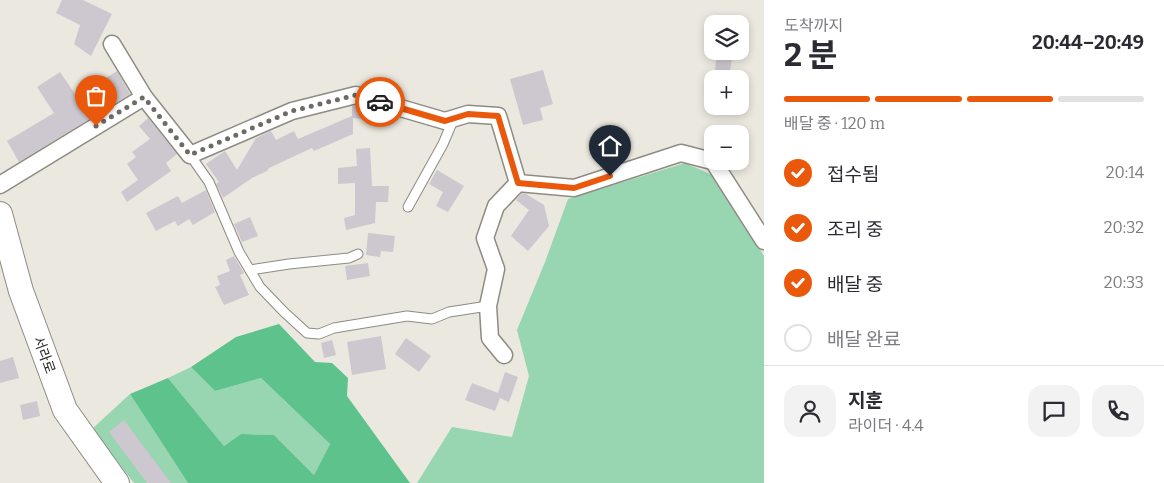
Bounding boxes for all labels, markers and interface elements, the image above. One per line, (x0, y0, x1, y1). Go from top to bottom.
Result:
map controls (704, 15, 749, 170)
button: layers (704, 15, 749, 60)
text: 도착까지 (784, 16, 843, 35)
text: 20:44–20:49 (1032, 31, 1144, 54)
text: 2 분 (784, 36, 837, 74)
button: + (704, 70, 749, 115)
pin (75, 75, 117, 126)
courier (355, 77, 405, 127)
icon: bag (82, 82, 110, 110)
icon: car (366, 88, 394, 116)
text: 배달 중 · 120 m (784, 114, 885, 133)
pin (589, 125, 631, 176)
button: − (704, 125, 749, 170)
icon: home (596, 132, 624, 160)
icon: check (784, 159, 812, 187)
text: 접수됨 (827, 163, 879, 186)
text: 20:14 (1106, 163, 1144, 182)
icon: check (784, 214, 812, 242)
text: 조리 중 (827, 218, 883, 241)
text: 20:32 (1104, 218, 1144, 237)
icon: check (784, 269, 812, 297)
text: 배달 중 (827, 273, 883, 296)
text: 20:33 (1104, 273, 1144, 292)
text: 배달 완료 (827, 328, 901, 351)
street label: 서라로 (29, 334, 59, 376)
button: person (784, 385, 836, 437)
button: chat (1028, 385, 1080, 437)
button: phone (1092, 385, 1144, 437)
text: 지훈 (848, 389, 883, 412)
text: 라이더 · 4.4 (848, 416, 924, 435)

